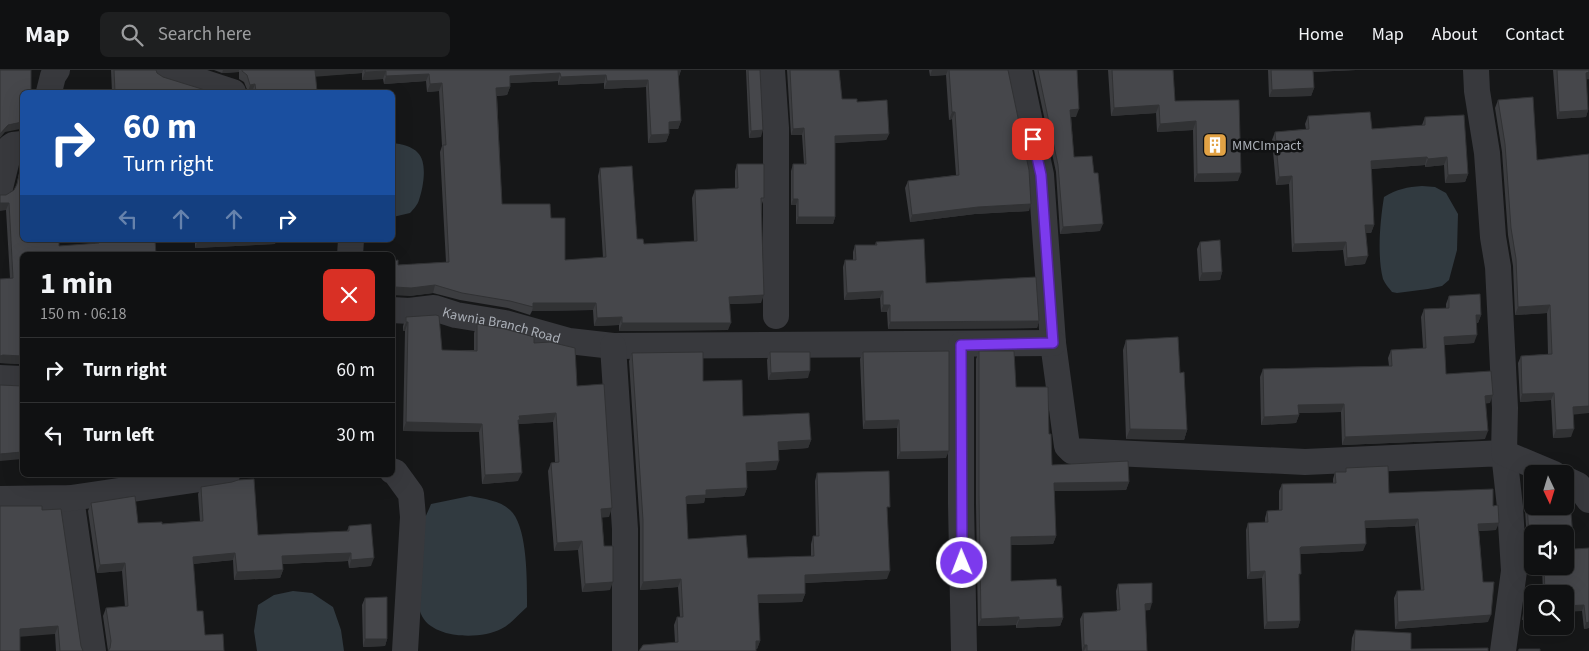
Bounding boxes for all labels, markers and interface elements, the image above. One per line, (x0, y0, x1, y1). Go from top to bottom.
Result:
search box (100, 12, 450, 57)
text: Map (25, 17, 70, 52)
icon: search (118, 21, 146, 49)
text: Search here (158, 21, 251, 48)
text: Home (1298, 22, 1344, 47)
text: Map (1372, 22, 1404, 47)
text: About (1432, 22, 1477, 47)
text: Contact (1505, 22, 1564, 47)
text: 60 m (123, 102, 197, 152)
icon: right (40, 110, 105, 175)
pin (1012, 118, 1054, 160)
icon: arrive (1019, 125, 1047, 153)
building icon: MMCImpact (1202, 132, 1228, 158)
place label: MMCImpact (1232, 136, 1302, 156)
text: Turn right (123, 148, 213, 180)
icon: left (114, 205, 142, 233)
icon: ahead (167, 205, 195, 233)
icon: ahead (220, 205, 248, 233)
icon: right (273, 205, 301, 233)
text: 1 min (40, 262, 113, 305)
button: close (323, 269, 375, 321)
street label: Kawnia Branch Road (440, 302, 563, 349)
text: 150 m · 06:18 (40, 303, 127, 325)
icon: right (40, 356, 68, 384)
text: Turn right (83, 357, 167, 384)
text: 60 m (337, 357, 375, 384)
icon: left (40, 421, 68, 449)
text: Turn left (83, 422, 154, 449)
text: 30 m (337, 422, 375, 449)
north arrow (1524, 465, 1574, 515)
map controls (1524, 465, 1574, 635)
button: sound (1524, 525, 1574, 575)
position arrow (935, 536, 987, 588)
button: search (1524, 585, 1574, 635)

